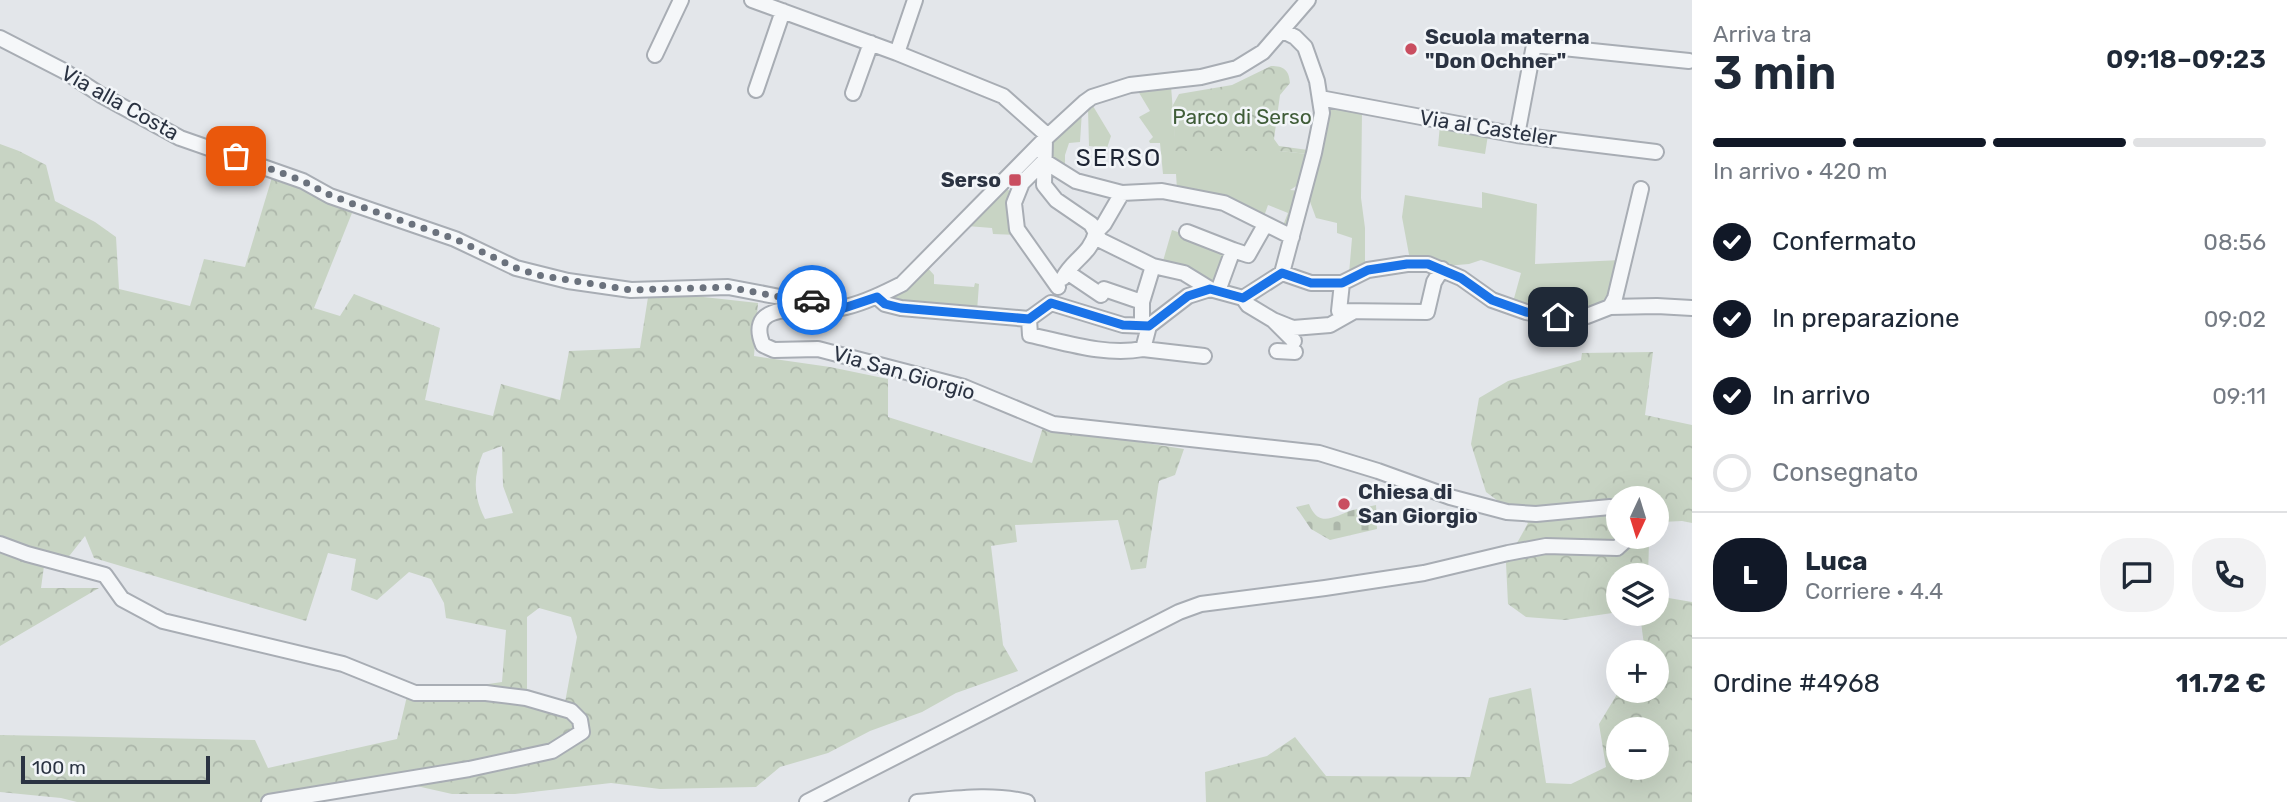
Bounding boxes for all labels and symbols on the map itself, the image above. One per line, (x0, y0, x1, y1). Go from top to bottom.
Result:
place label: Scuola materna "Don Ochner" (1425, 24, 1590, 73)
marker: Scuola materna "Don Ochner" (1403, 41, 1419, 57)
street label: Via alla Costa (57, 60, 183, 145)
park label: Parco di Serso (1172, 104, 1312, 129)
street label: Via al Casteler (1418, 104, 1558, 151)
pin (206, 126, 266, 186)
district label: SERSO (1076, 144, 1162, 172)
place label: Serso (941, 167, 1001, 192)
marker: Serso (1007, 172, 1023, 188)
courier (777, 265, 847, 335)
pin (1528, 287, 1588, 347)
street label: Via San Giorgio (830, 340, 978, 405)
place label: Chiesa di San Giorgio (1358, 479, 1478, 528)
north arrow (1606, 486, 1670, 550)
marker: Chiesa di San Giorgio (1336, 496, 1352, 512)
scale bar (21, 753, 210, 785)

